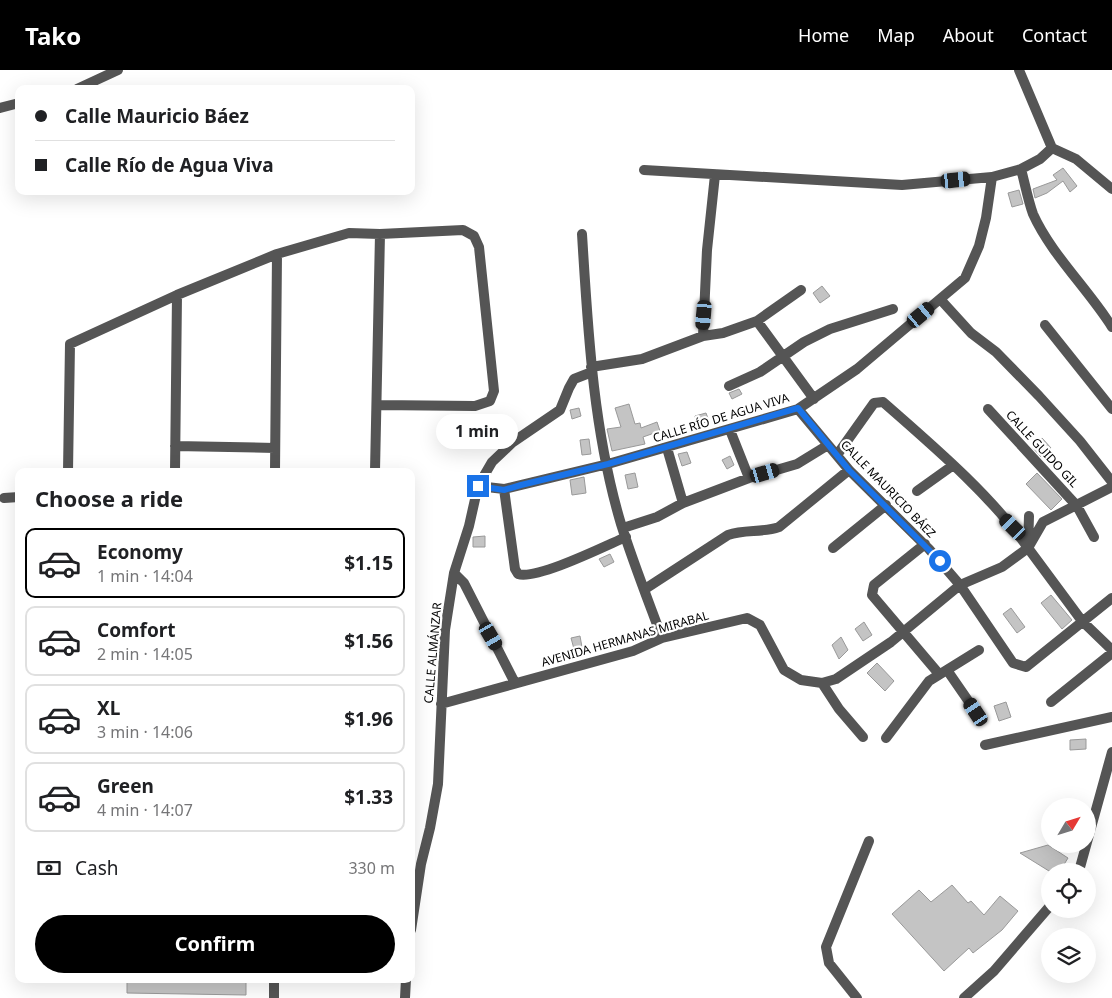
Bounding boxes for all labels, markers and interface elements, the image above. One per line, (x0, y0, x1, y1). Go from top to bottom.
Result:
text: Tako (25, 19, 81, 52)
text: Home (798, 23, 849, 47)
text: Map (877, 23, 915, 47)
text: About (943, 23, 994, 47)
text: Contact (1022, 23, 1087, 47)
text: Calle Mauricio Báez (65, 103, 249, 129)
text: Calle Río de Agua Viva (65, 152, 274, 178)
car (940, 171, 971, 189)
car (695, 299, 712, 331)
car (904, 300, 937, 330)
street label: CALLE RÍO DE AGUA VIVA (651, 389, 791, 446)
street label: CALLE GUIDO GIL (1002, 406, 1083, 491)
callout: 1 min (437, 414, 519, 448)
text: 1 min (455, 420, 499, 442)
street label: CALLE MAURICIO BÁEZ (837, 436, 940, 541)
car (748, 462, 781, 484)
route end (467, 475, 489, 497)
text: Choose a ride (35, 483, 183, 513)
car (997, 511, 1028, 543)
text: Economy (97, 539, 183, 565)
icon: car (37, 541, 82, 586)
text: $1.15 (344, 550, 393, 576)
route start (929, 550, 951, 572)
text: 1 min · 14:04 (97, 565, 193, 587)
street label: CALLE ALMÁNZAR (420, 601, 445, 704)
street label: AVENIDA HERMANAS MIRABAL (539, 606, 711, 671)
text: Comfort (97, 617, 176, 643)
icon: car (37, 619, 82, 664)
car (477, 619, 504, 653)
text: $1.56 (344, 628, 393, 654)
text: 2 min · 14:05 (97, 643, 193, 665)
text: XL (97, 695, 120, 721)
car (961, 695, 990, 729)
icon: car (37, 697, 82, 742)
text: $1.96 (344, 706, 393, 732)
text: 3 min · 14:06 (97, 721, 193, 743)
text: Green (97, 773, 154, 799)
icon: car (37, 775, 82, 820)
text: $1.33 (344, 784, 393, 810)
north arrow (1041, 798, 1096, 852)
map controls (1041, 798, 1096, 983)
text: 4 min · 14:07 (97, 799, 193, 821)
icon: cash (35, 854, 63, 882)
text: Cash (75, 855, 119, 881)
text: 330 m (348, 857, 395, 879)
button: locate (1041, 863, 1096, 918)
button: Confirm (35, 915, 395, 973)
button: layers (1041, 928, 1096, 983)

